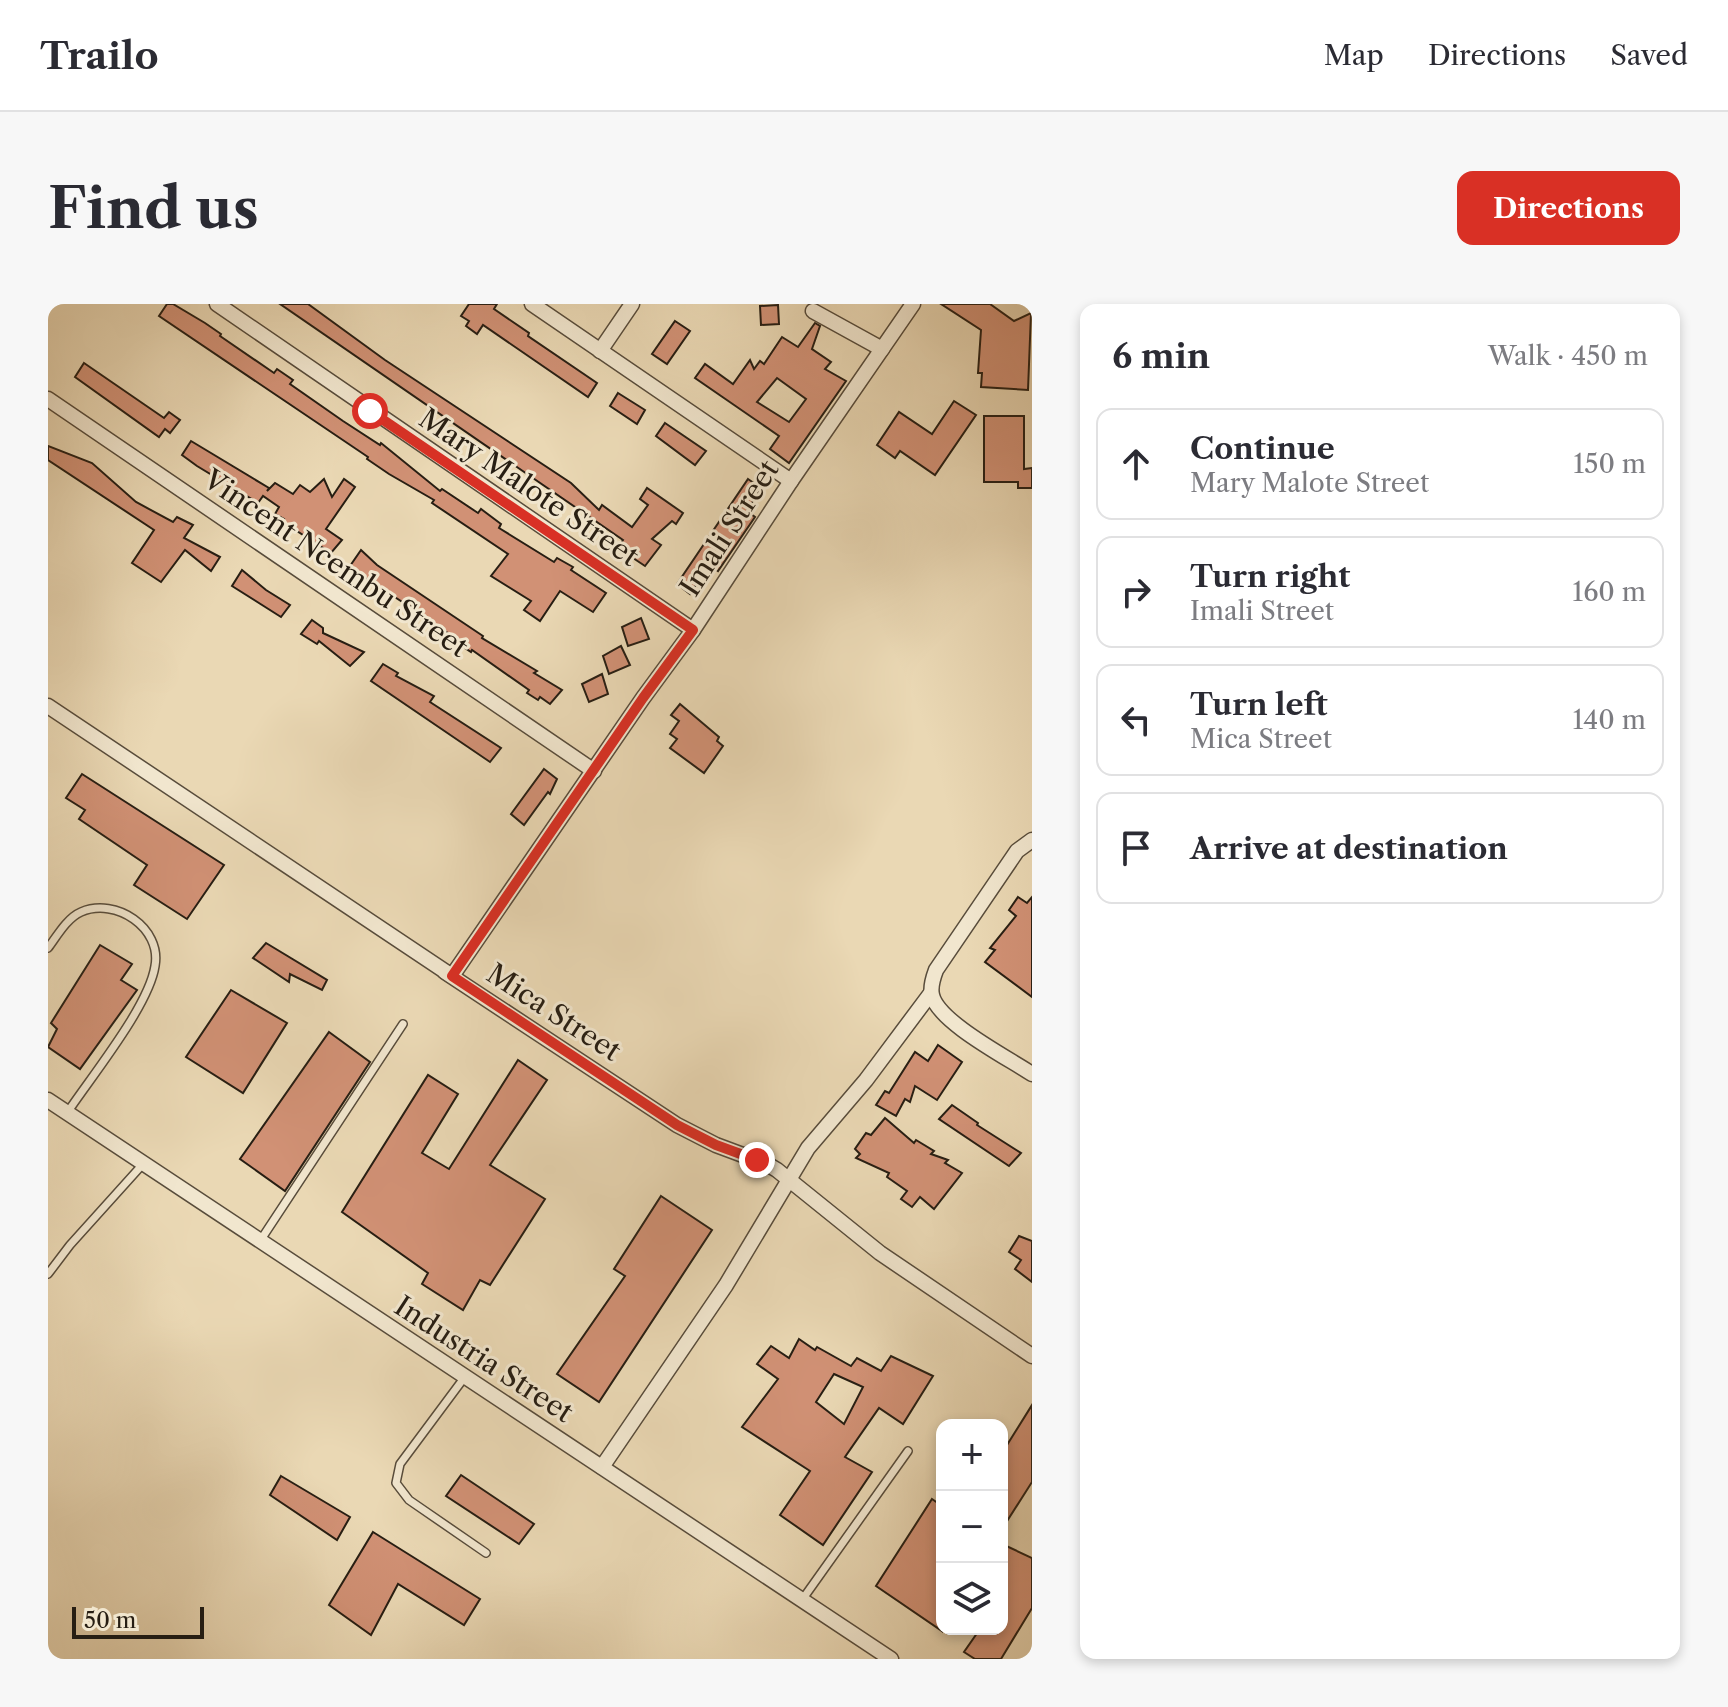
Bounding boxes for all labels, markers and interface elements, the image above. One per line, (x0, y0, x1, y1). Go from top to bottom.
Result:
text: Trailo (40, 32, 159, 79)
text: Map (1324, 38, 1384, 72)
text: Directions (1428, 38, 1566, 72)
text: Saved (1610, 38, 1688, 72)
button: Directions (1457, 171, 1680, 245)
text: Find us (48, 174, 259, 243)
text: 6 min (1112, 335, 1210, 377)
text: Walk · 450 m (1488, 340, 1648, 372)
route start (352, 393, 388, 429)
street label: Mary Malote Street (413, 401, 645, 573)
text: Continue (1190, 430, 1335, 467)
icon: ahead (1114, 442, 1158, 486)
text: 150 m (1573, 448, 1646, 480)
street label: Imali Street (673, 454, 786, 602)
street label: Vincent Ncembu Street (197, 461, 475, 664)
text: Mary Malote Street (1190, 467, 1429, 499)
text: Turn right (1190, 558, 1350, 595)
icon: right (1114, 570, 1158, 614)
text: 160 m (1572, 576, 1646, 608)
text: Imali Street (1190, 595, 1334, 627)
text: Turn left (1190, 686, 1327, 723)
icon: left (1114, 698, 1158, 742)
text: 140 m (1572, 704, 1646, 736)
text: Mica Street (1190, 723, 1332, 755)
icon: arrive (1114, 826, 1158, 870)
text: Arrive at destination (1190, 830, 1508, 867)
street label: Mica Street (481, 956, 627, 1068)
route end (739, 1142, 775, 1178)
street label: Industria Street (388, 1289, 580, 1429)
map controls (936, 1419, 1008, 1635)
button: + (936, 1419, 1008, 1491)
button: − (936, 1491, 1008, 1563)
button: layers (936, 1563, 1008, 1635)
scale bar (72, 1603, 204, 1639)
text: 50 m (84, 1607, 136, 1634)

